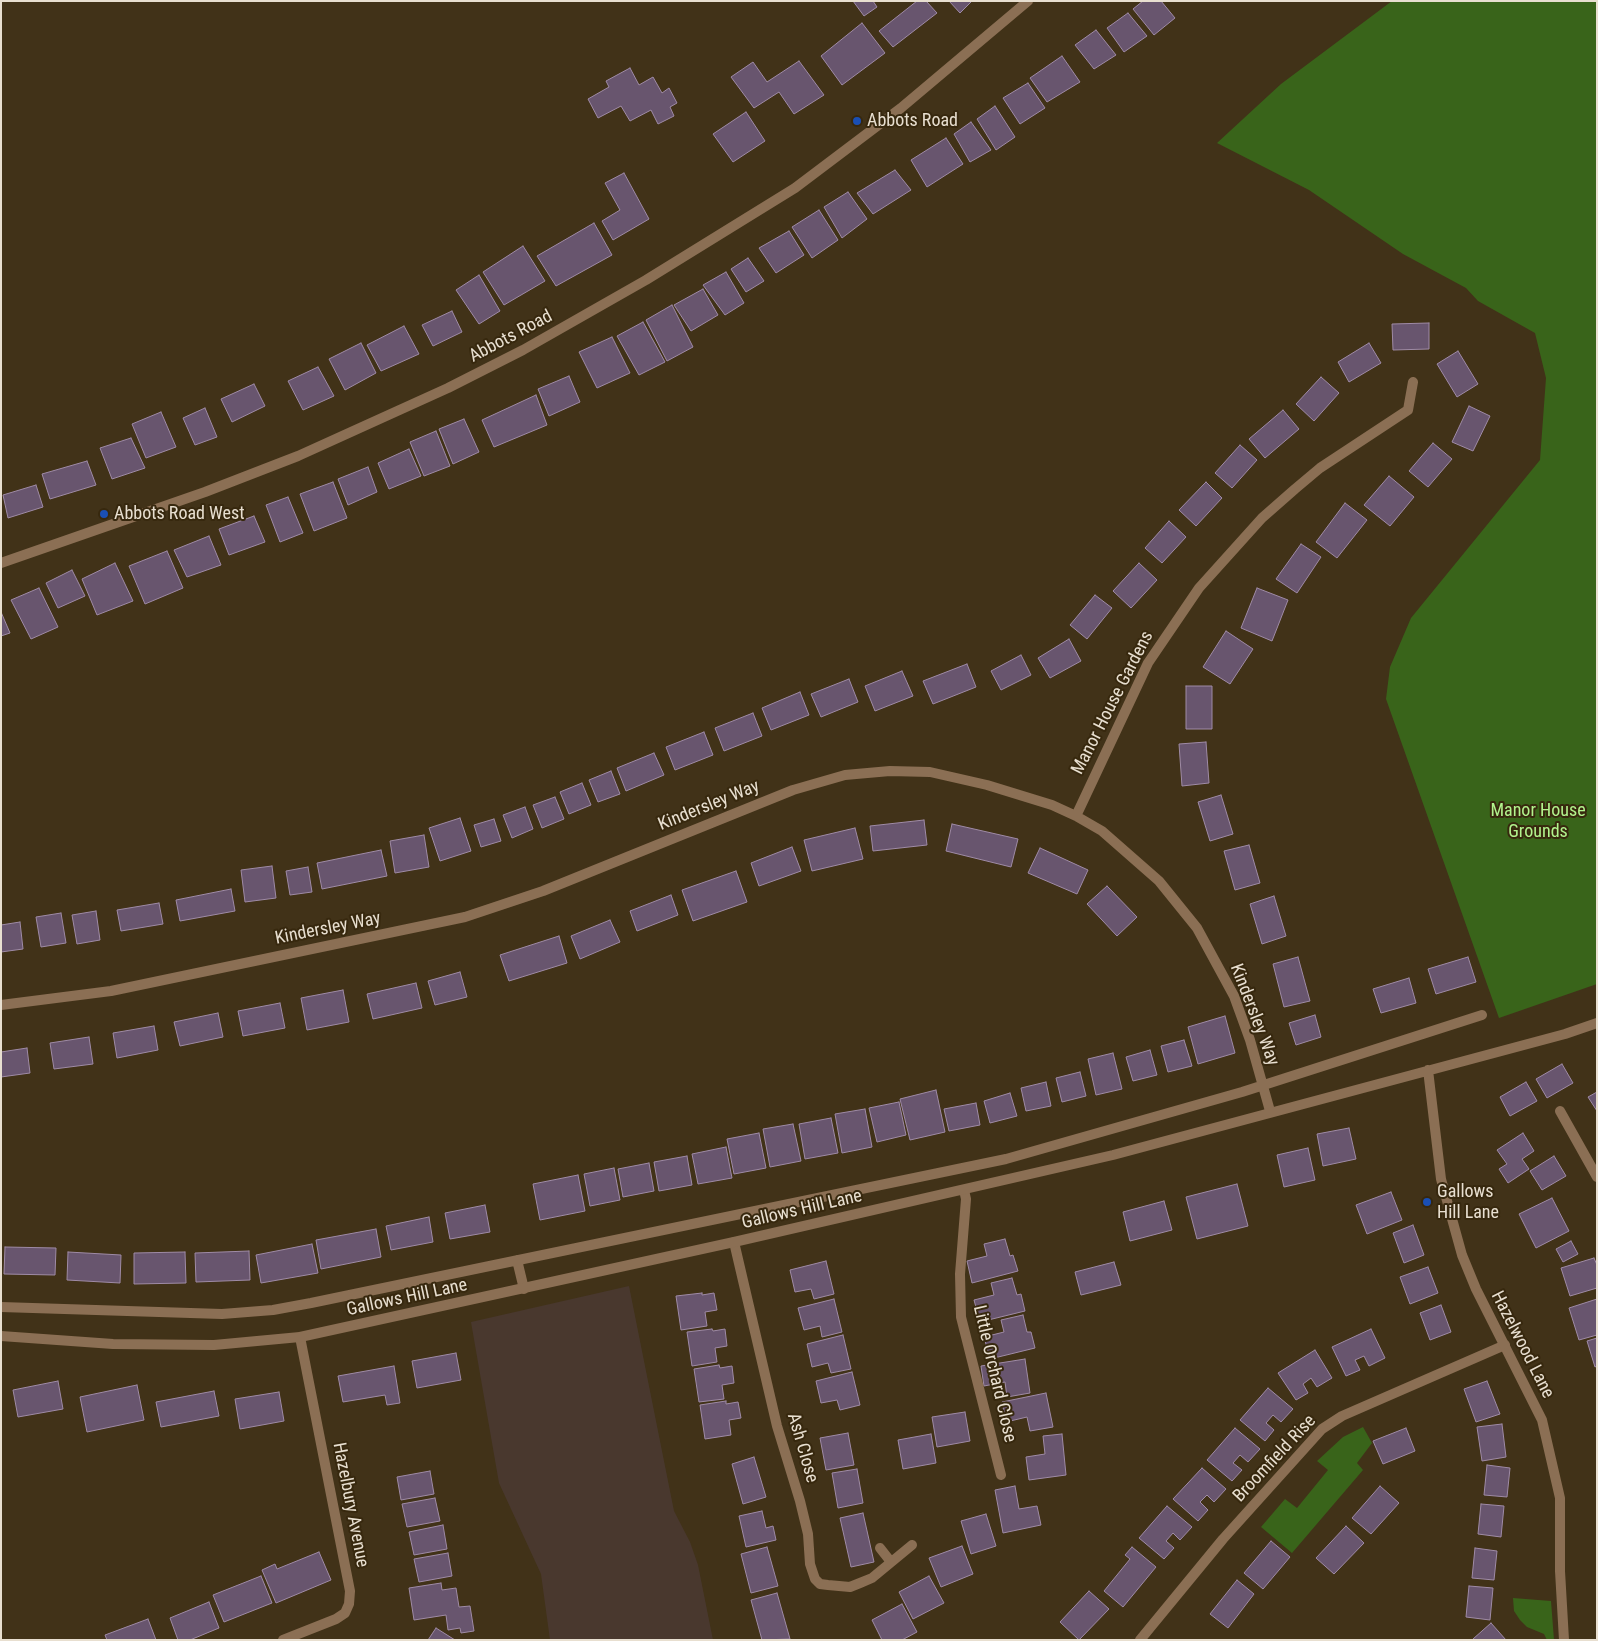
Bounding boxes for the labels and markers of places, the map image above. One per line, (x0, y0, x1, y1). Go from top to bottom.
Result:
place label: Abbots Road (867, 110, 958, 132)
marker: Abbots Road (851, 115, 863, 127)
place label: Abbots Road West (114, 503, 245, 525)
marker: Abbots Road West (98, 508, 110, 520)
place label: Gallows Hill Lane (1437, 1181, 1499, 1224)
marker: Gallows Hill Lane (1421, 1196, 1433, 1208)

